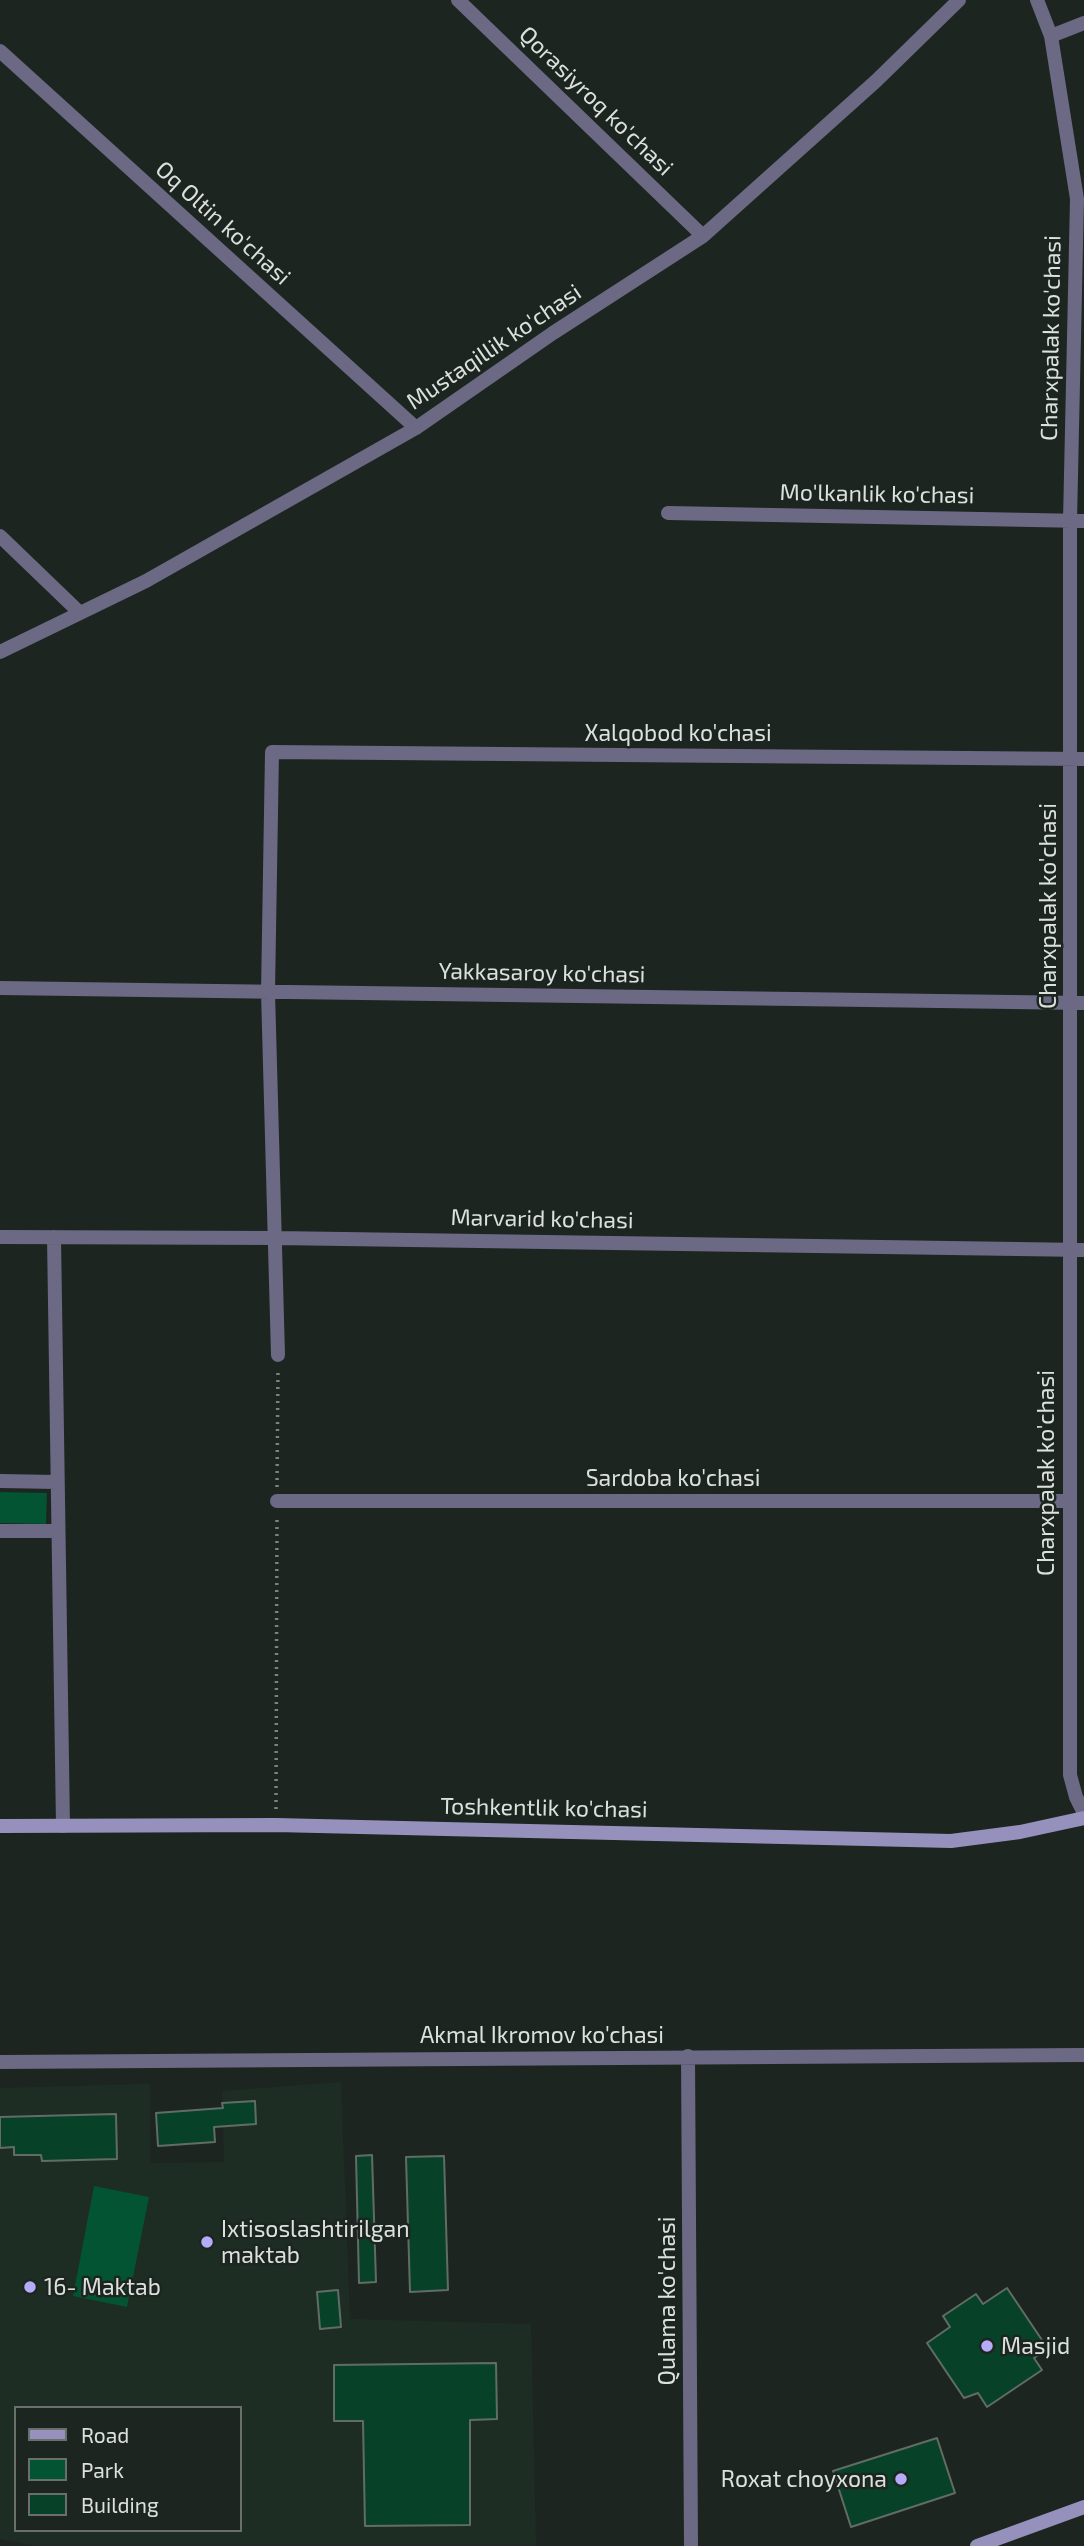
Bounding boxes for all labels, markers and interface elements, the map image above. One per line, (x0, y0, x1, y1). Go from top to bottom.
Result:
street label: Qorasiyroq ko'chasi (513, 21, 679, 181)
street label: Oq Oltin ko'chasi (150, 155, 296, 291)
street label: Charxpalak ko'chasi (1035, 235, 1067, 441)
street label: Mustaqillik ko'chasi (402, 278, 586, 416)
street label: Mo'lkanlik ko'chasi (779, 479, 975, 509)
street label: Xalqobod ko'chasi (584, 719, 772, 747)
street label: Charxpalak ko'chasi (1034, 803, 1062, 1009)
street label: Yakkasaroy ko'chasi (438, 957, 646, 989)
street label: Marvarid ko'chasi (450, 1204, 634, 1234)
street label: Charxpalak ko'chasi (1032, 1370, 1060, 1576)
street label: Sardoba ko'chasi (586, 1464, 760, 1492)
street label: Toshkentlik ko'chasi (440, 1792, 648, 1824)
street label: Akmal Ikromov ko'chasi (420, 2021, 664, 2049)
place label: Ixtisoslashtirilgan maktab (221, 2215, 410, 2269)
street label: Qulama ko'chasi (653, 2217, 681, 2385)
marker: Ixtisoslashtirilgan maktab (199, 2234, 215, 2250)
place label: 16- Maktab (44, 2273, 161, 2301)
marker: 16- Maktab (22, 2279, 38, 2295)
place label: Masjid (1001, 2332, 1070, 2360)
marker: Masjid (979, 2338, 995, 2354)
legend (14, 2406, 242, 2532)
text: Road (81, 2422, 129, 2447)
text: Park (81, 2457, 124, 2482)
place label: Roxat choyxona (721, 2465, 887, 2493)
marker: Roxat choyxona (893, 2471, 909, 2487)
text: Building (81, 2492, 159, 2517)

